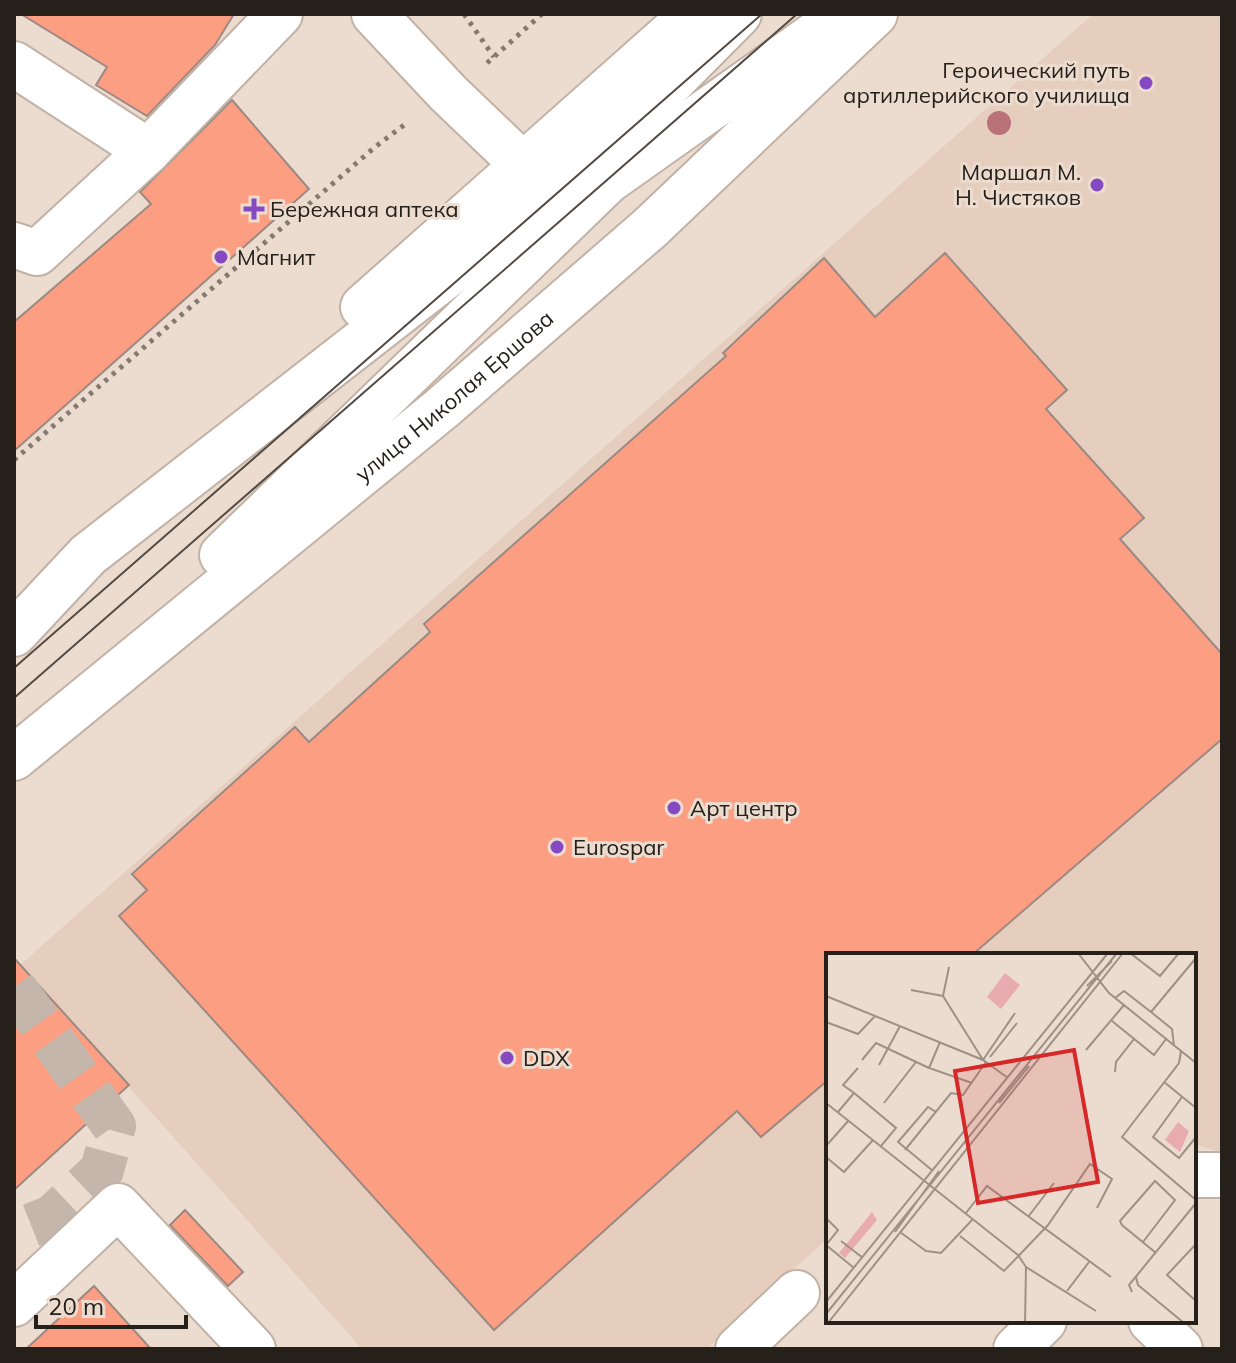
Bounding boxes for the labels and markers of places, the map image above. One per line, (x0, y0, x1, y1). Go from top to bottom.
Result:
place label: Героический путь артиллерийского училища (843, 56, 1130, 109)
marker: Героический путь артиллерийского училища (1137, 74, 1155, 92)
place label: Маршал М. Н. Чистяков (955, 158, 1081, 211)
marker: Маршал М. Н. Чистяков (1088, 176, 1106, 194)
place label: Бережная аптека (270, 195, 459, 223)
marker: Бережная аптека (245, 200, 263, 218)
place label: Магнит (237, 243, 315, 271)
marker: Магнит (212, 248, 230, 266)
place label: Арт центр (690, 794, 798, 822)
marker: Арт центр (665, 799, 683, 817)
place label: Eurospar (573, 833, 664, 861)
marker: Eurospar (548, 838, 566, 856)
place label: DDX (523, 1044, 570, 1072)
marker: DDX (498, 1049, 516, 1067)

